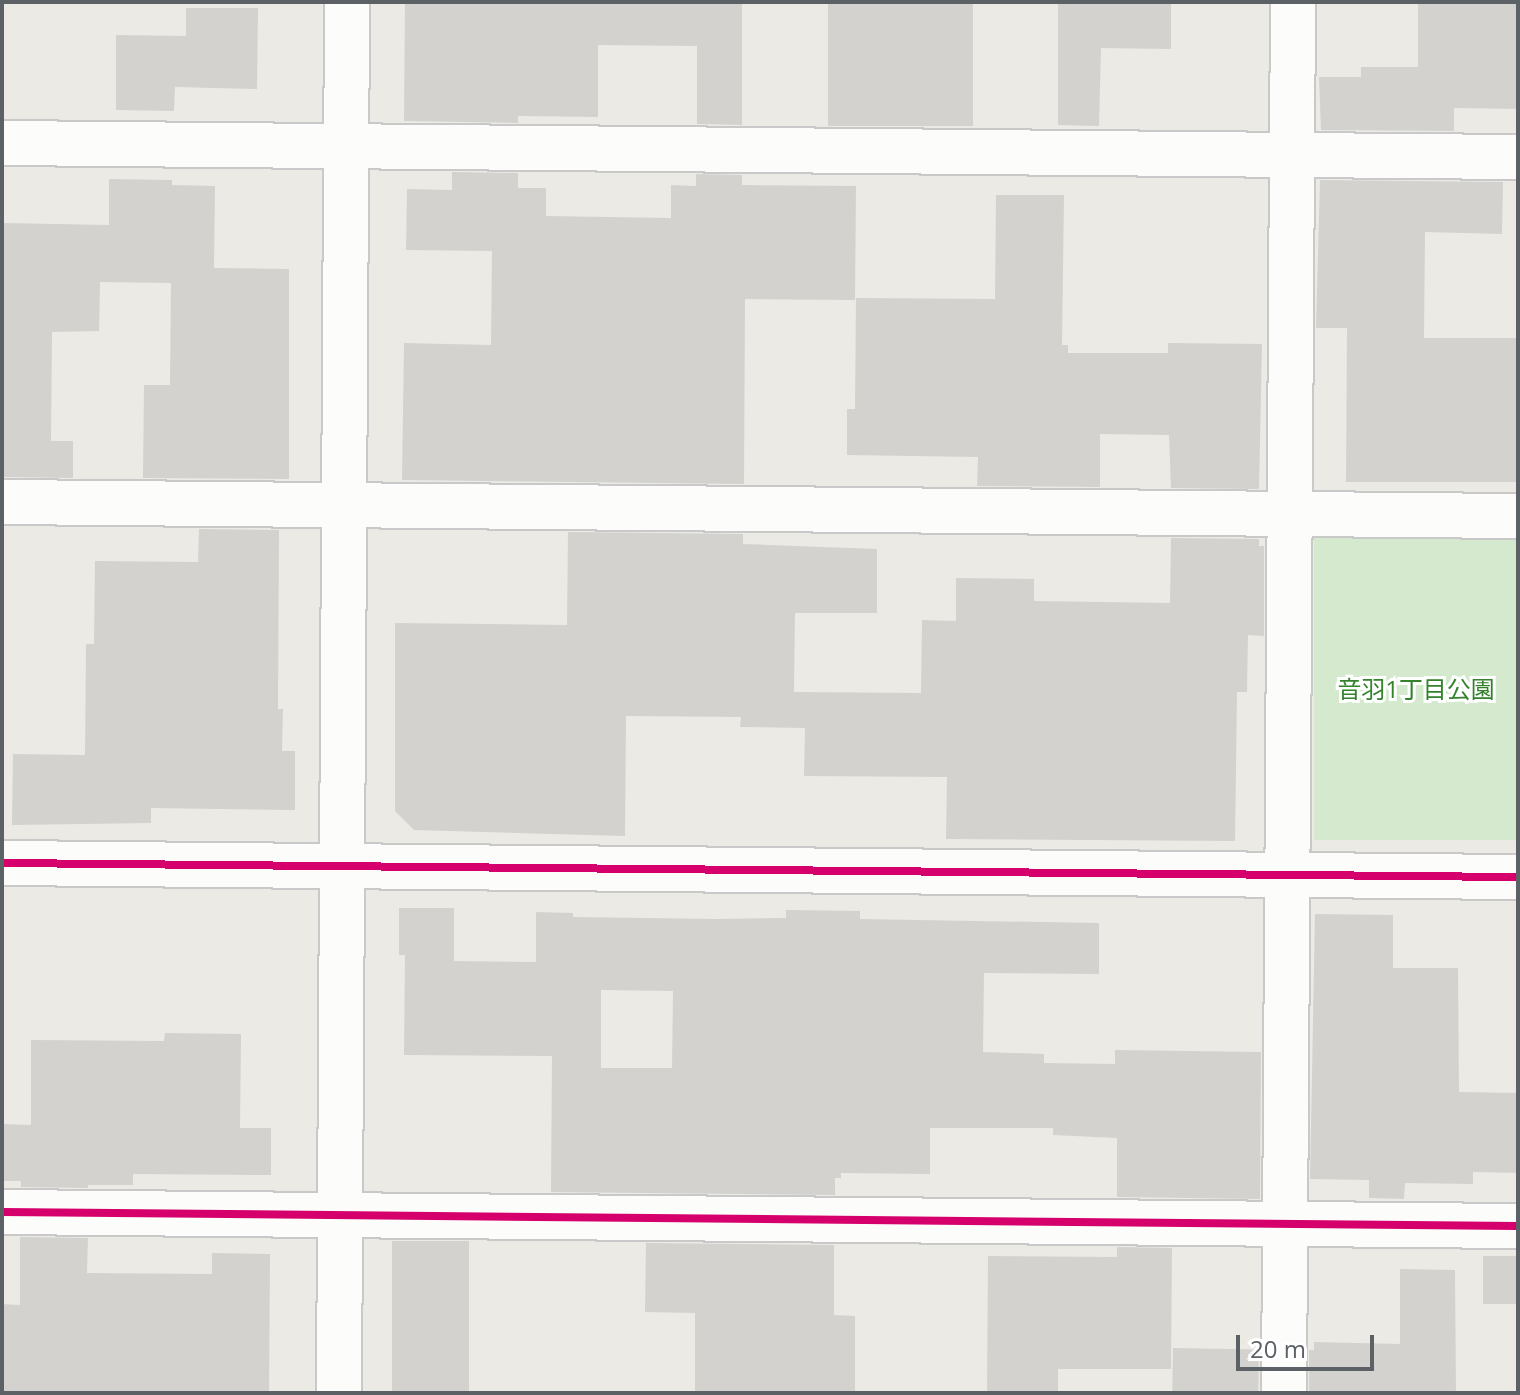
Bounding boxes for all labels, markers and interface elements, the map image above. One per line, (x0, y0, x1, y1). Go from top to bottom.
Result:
park label: 音羽1丁目公園 (1337, 675, 1495, 703)
scale bar (1240, 1319, 1378, 1369)
text: 20 m (1250, 1332, 1306, 1365)

